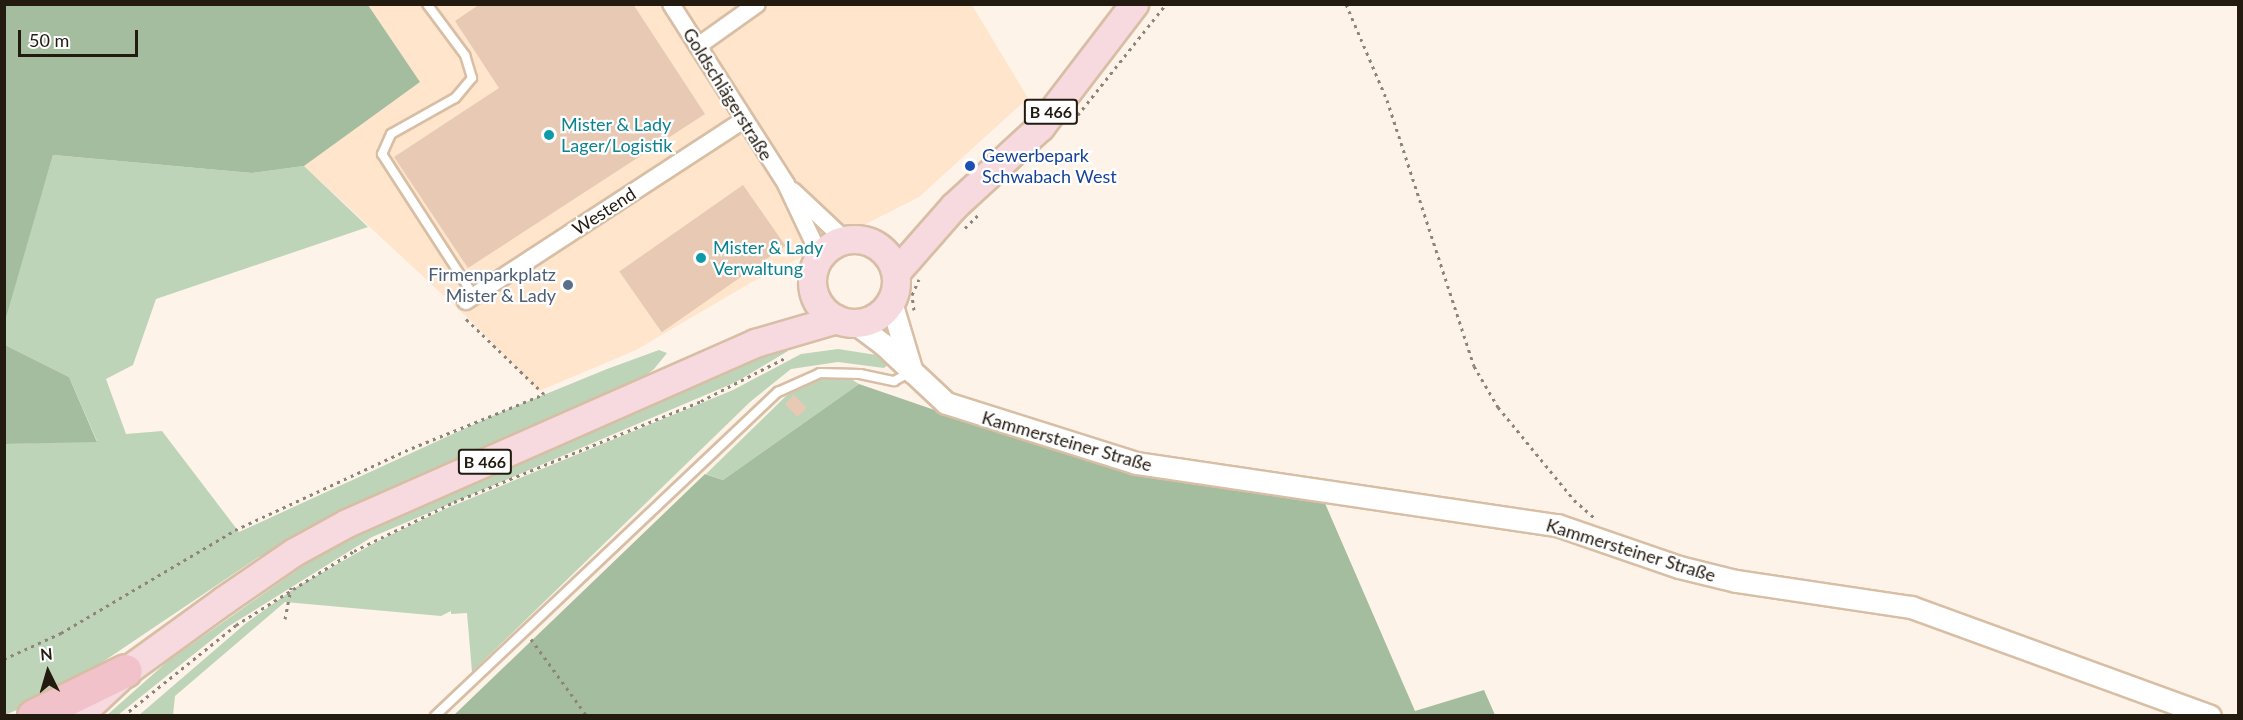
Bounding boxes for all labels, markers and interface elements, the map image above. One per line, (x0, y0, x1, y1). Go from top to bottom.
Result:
scale bar (21, 18, 141, 56)
street label: Goldschlägerstraße (679, 24, 777, 164)
text: 50 m (29, 29, 69, 51)
road number: B 466 (1022, 99, 1080, 125)
place label: Mister & Lady Lager/Logistik (561, 114, 672, 156)
marker: Mister & Lady Lager/Logistik (542, 128, 556, 142)
place label: Gewerbepark Schwabach West (982, 145, 1117, 188)
marker: Gewerbepark Schwabach West (963, 159, 977, 173)
street label: Westend (568, 183, 640, 239)
place label: Mister & Lady Verwaltung (713, 237, 824, 280)
marker: Mister & Lady Verwaltung (694, 251, 708, 265)
place label: Firmenparkplatz Mister & Lady (428, 264, 556, 306)
marker: Firmenparkplatz Mister & Lady (561, 278, 575, 292)
street label: Kammersteiner Straße (979, 406, 1155, 476)
road number: B 466 (456, 449, 514, 475)
street label: Kammersteiner Straße (1544, 514, 1718, 586)
north arrow (18, 642, 78, 702)
text: N (39, 644, 53, 664)

